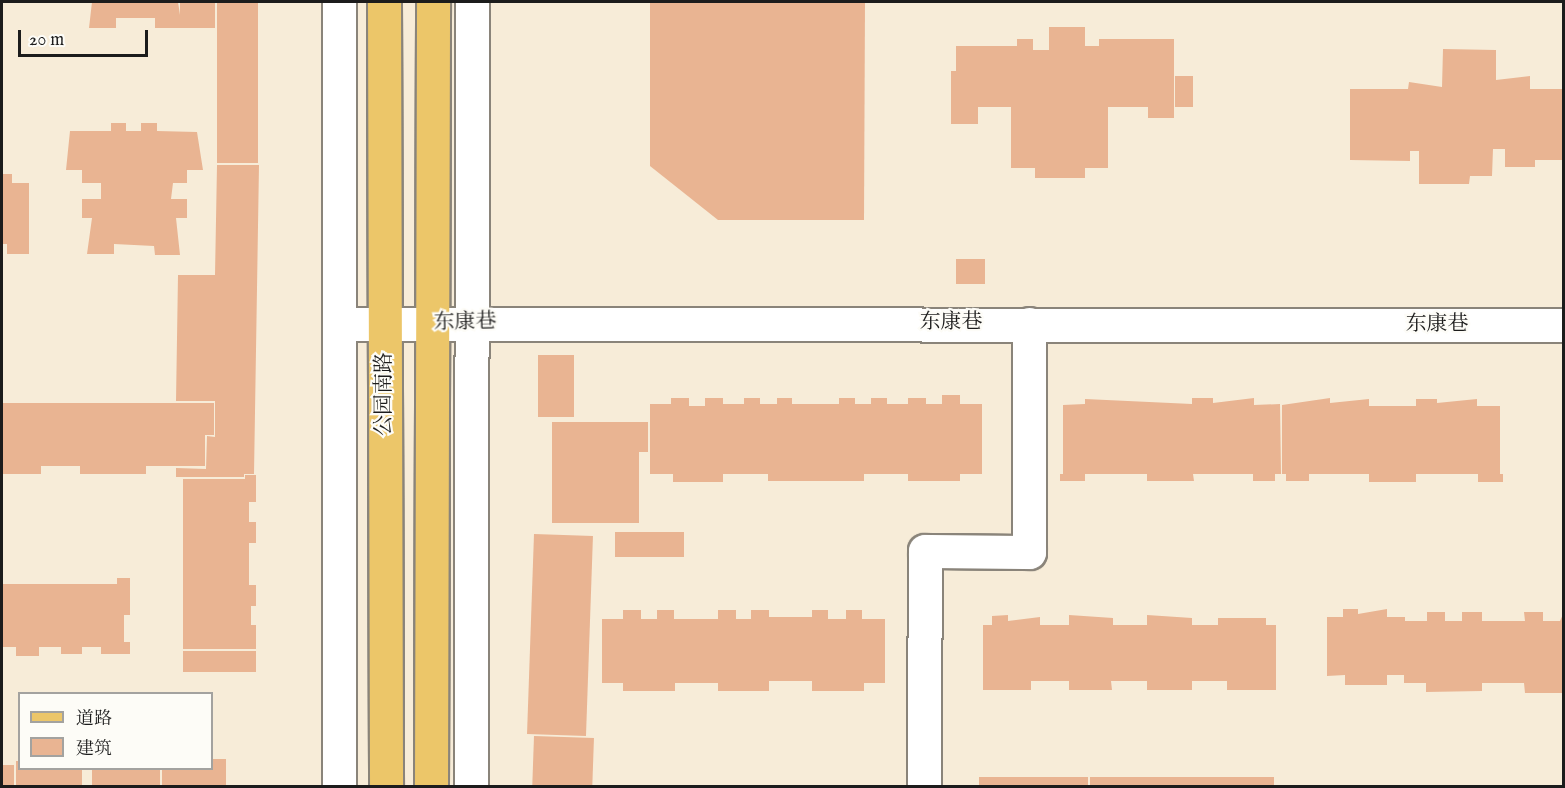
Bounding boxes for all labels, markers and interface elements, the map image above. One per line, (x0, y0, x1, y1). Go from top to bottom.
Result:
scale bar (21, 18, 152, 56)
text: 20 m (29, 29, 64, 52)
street label: 东康巷 (433, 310, 497, 336)
street label: 东康巷 (920, 310, 982, 336)
street label: 东康巷 (1406, 312, 1468, 338)
street label: 公园南路 (372, 352, 398, 436)
legend (18, 692, 213, 770)
text: 道路 (76, 708, 112, 731)
text: 建筑 (76, 738, 112, 761)

